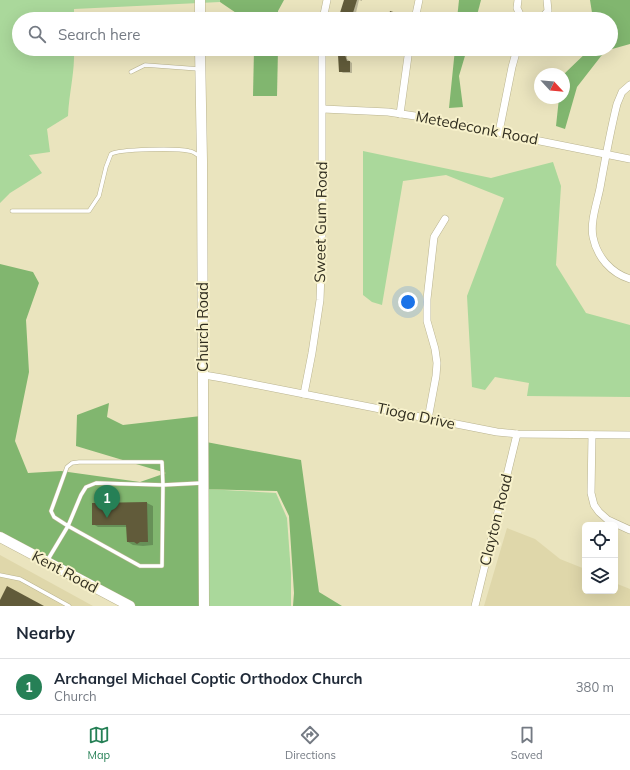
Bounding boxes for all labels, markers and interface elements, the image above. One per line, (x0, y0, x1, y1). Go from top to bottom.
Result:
search box (12, 12, 618, 56)
icon: search (26, 23, 48, 45)
text: Search here (58, 25, 140, 44)
north arrow (534, 68, 570, 104)
street label: Metedeconk Road (414, 106, 540, 149)
street label: Sweet Gum Road (310, 161, 331, 283)
street label: Church Road (193, 282, 212, 372)
your location (398, 292, 418, 312)
street label: Tioga Drive (375, 398, 457, 433)
street label: Clayton Road (475, 472, 516, 568)
pin: 1 (94, 485, 120, 518)
map controls (582, 522, 618, 594)
button: locate (582, 522, 618, 558)
street label: Kent Road (29, 546, 102, 597)
button: layers (582, 558, 618, 594)
text: Nearby (16, 622, 75, 643)
text: Archangel Michael Coptic Orthodox Church (54, 669, 363, 688)
text: 1 (25, 679, 33, 695)
text: 380 m (576, 679, 614, 695)
text: Church (54, 688, 97, 704)
tab: Map (87, 724, 110, 762)
tab: Directions (285, 724, 336, 762)
tab: Saved (511, 724, 543, 762)

